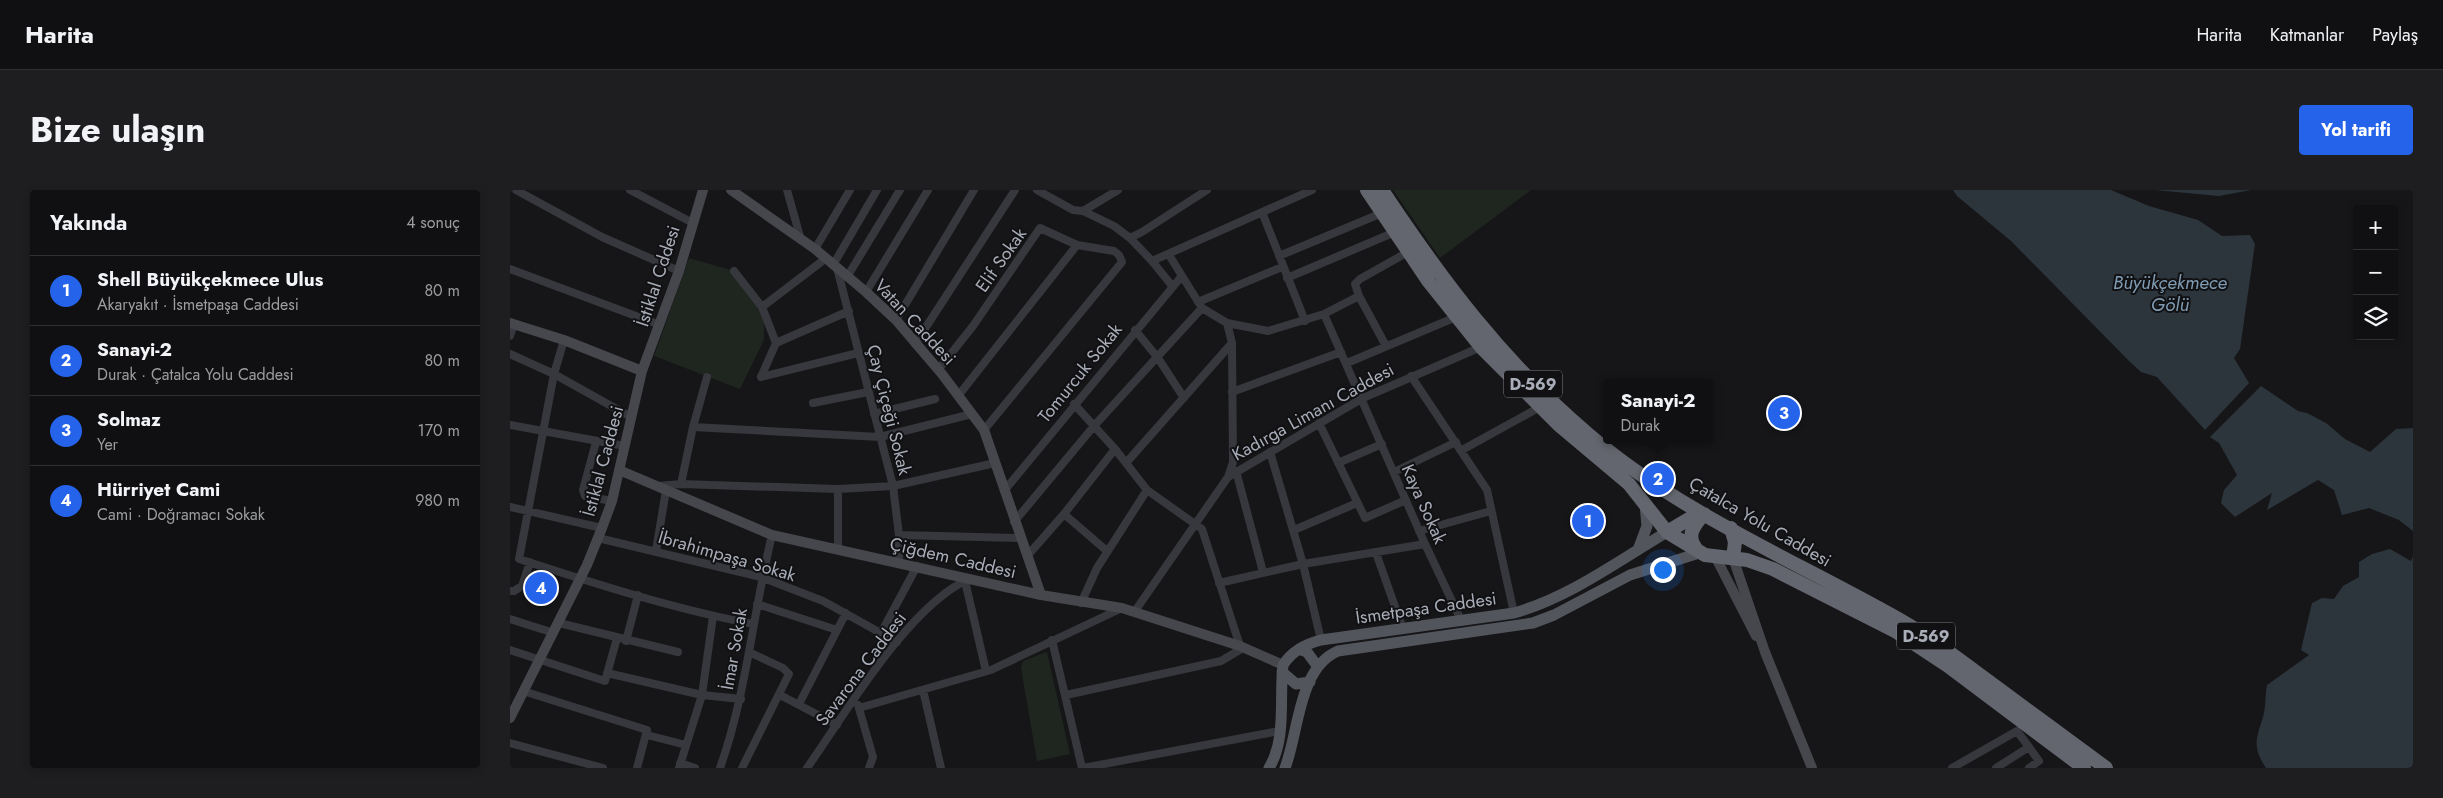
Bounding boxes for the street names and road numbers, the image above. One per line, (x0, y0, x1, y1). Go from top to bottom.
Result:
street label: İstiklal Cddesi (629, 222, 687, 330)
street label: Elif Sokak (969, 222, 1033, 298)
street label: Vatan Caddesi (868, 273, 962, 371)
street label: Tomurcuk Sokak (1032, 318, 1128, 428)
street label: Çay Çiçeği Sokak (860, 342, 918, 478)
street label: Kadırga Limanı Caddesi (1227, 357, 1399, 467)
road number: D-569 (1504, 370, 1562, 398)
street label: İstiklal Caddesi (576, 403, 630, 519)
street label: Kaya Sokak (1395, 460, 1453, 548)
street label: Çatalca Yolu Caddesi (1684, 471, 1836, 573)
street label: İbrahimpaşa Sokak (655, 524, 799, 588)
street label: Çiğdem Caddesi (887, 531, 1019, 585)
street label: İsmetpaşa Caddesi (1354, 585, 1498, 631)
street label: İmar Sokak (714, 606, 754, 692)
street label: Savarona Caddesi (809, 606, 913, 732)
road number: D-569 (1897, 622, 1955, 650)

